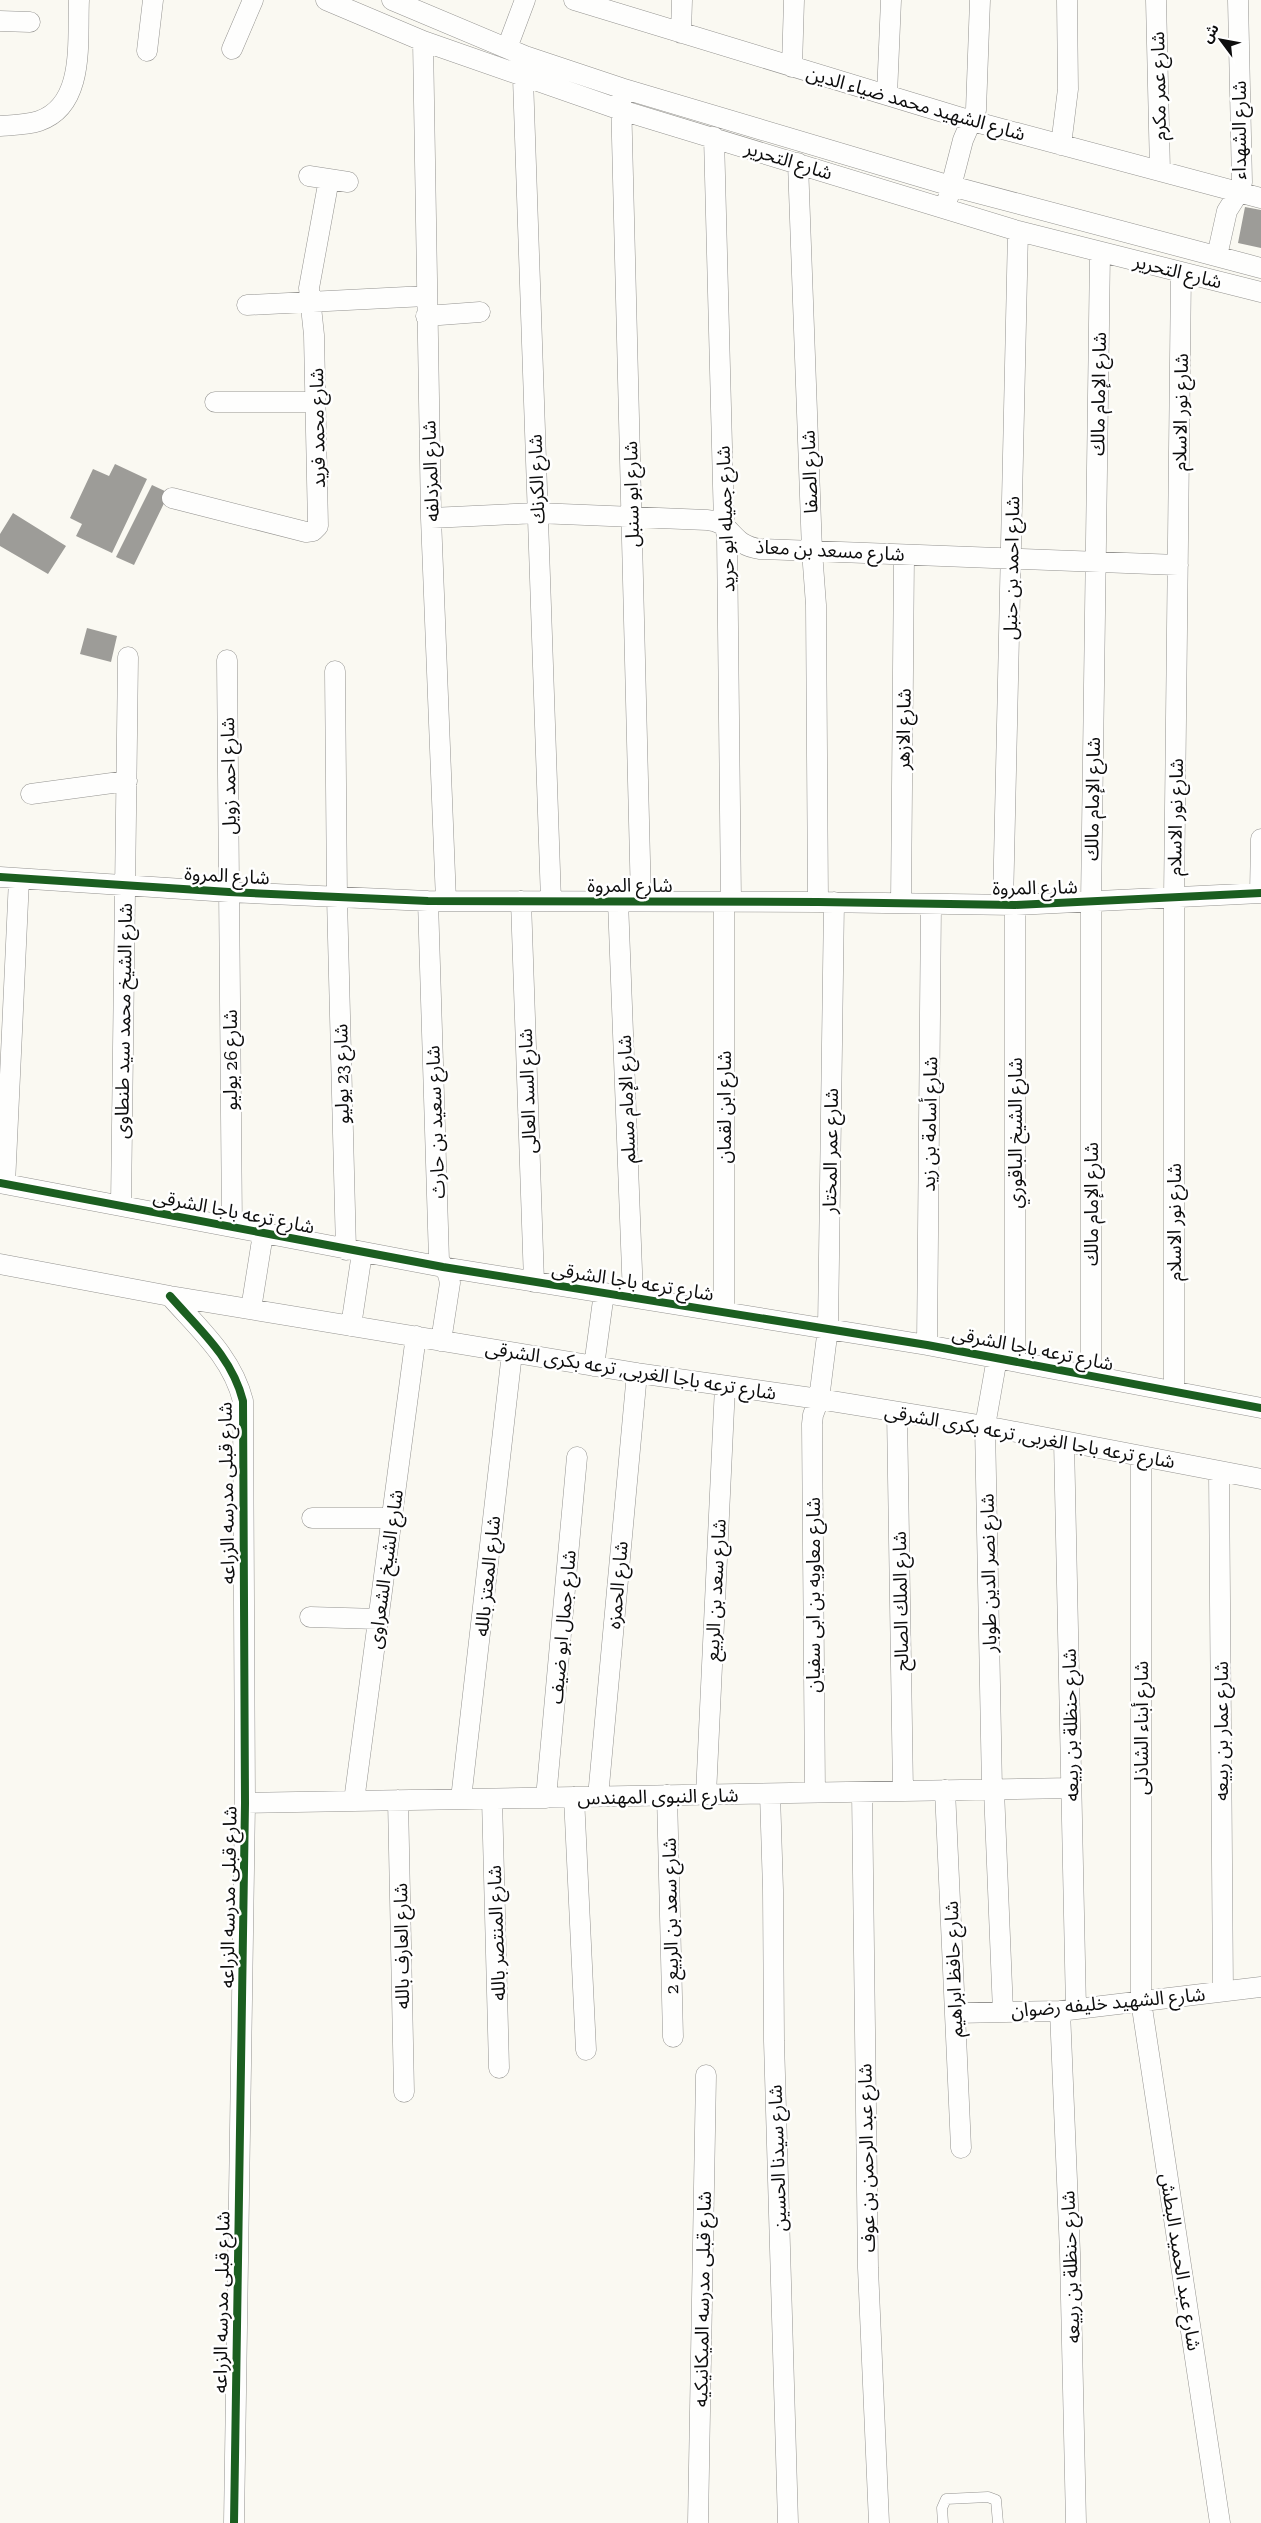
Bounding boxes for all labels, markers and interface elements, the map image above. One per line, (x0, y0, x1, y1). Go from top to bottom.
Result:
north arrow (1196, 15, 1246, 65)
text: ش (1198, 21, 1223, 46)
street label: شارع عمر مكرم (1146, 31, 1174, 141)
street label: شارع الشهيد محمد ضياء الدين (803, 61, 1028, 148)
street label: شارع الشهداء (1228, 80, 1253, 180)
street label: شارع التحرير (741, 136, 835, 187)
street label: شارع التحرير (1130, 249, 1224, 295)
street label: شارع الإمام مالك (1086, 332, 1114, 456)
street label: شارع نور الاسلام (1168, 353, 1196, 471)
street label: شارع محمد فريد (305, 368, 332, 488)
street label: شارع المزدلفه (417, 420, 446, 522)
street label: شارع الصفا (797, 430, 824, 514)
street label: شارع الكرنك (523, 434, 552, 524)
street label: شارع ابو سنبل (619, 441, 646, 547)
street label: شارع جميله ابو حريد (711, 445, 742, 593)
street label: شارع احمد بن حنبل (999, 496, 1026, 640)
street label: شارع مسعد بن معاذ (755, 535, 905, 568)
street label: شارع الازهر (891, 688, 918, 771)
street label: شارع احمد زويل (216, 717, 243, 835)
street label: شارع الإمام مالك (1080, 737, 1108, 861)
street label: شارع نور الاسلام (1163, 758, 1191, 876)
street label: شارع المروة (184, 862, 270, 891)
street label: شارع المروة (587, 874, 673, 899)
street label: شارع المروة (992, 875, 1078, 902)
street label: شارع الشيخ محمد سيد طنطاوى (110, 903, 140, 1139)
street label: شارع 26 يوليو (219, 1009, 244, 1111)
street label: شارع 23 يوليو (329, 1024, 356, 1124)
street label: شارع السد العالى (514, 1028, 543, 1154)
street label: شارع الإمام مسلم (613, 1034, 643, 1164)
street label: شارع سعيد بن حارث (421, 1045, 452, 1199)
street label: شارع ابن لقمان (713, 1050, 738, 1164)
street label: شارع أسامة بن زيد (917, 1056, 944, 1192)
street label: شارع الشيخ الباقوري (1004, 1057, 1030, 1209)
street label: شارع عمر المختار (818, 1088, 845, 1215)
street label: شارع الإمام مالك (1080, 1142, 1106, 1266)
street label: شارع نور الاسلام (1163, 1163, 1189, 1281)
street label: شارع ترعه باجا الشرقى (151, 1185, 317, 1240)
street label: شارع ترعه باجا الشرقى (550, 1257, 716, 1308)
street label: شارع ترعه باجا الشرقى (950, 1322, 1116, 1377)
street label: شارع ترعه باجا الغربى, ترعه بكرى الشرقى (483, 1336, 778, 1407)
street label: شارع ترعه باجا الغربى, ترعه بكرى الشرقى (883, 1400, 1177, 1475)
street label: شارع قبلى مدرسه الزراعه (213, 1402, 242, 1584)
street label: شارع الشيخ الشعراوى (363, 1488, 411, 1651)
street label: شارع نصر الدين طوبار (976, 1493, 1003, 1654)
street label: شارع معاويه بن ابى سفيان (802, 1497, 827, 1693)
street label: شارع المعتز بالله (470, 1515, 507, 1638)
street label: شارع سعد بن الربيع (700, 1518, 734, 1662)
street label: شارع الملك الصالح (888, 1531, 916, 1671)
street label: شارع الحمزه (602, 1540, 635, 1630)
street label: شارع جمال ابو ضيف (544, 1549, 583, 1705)
street label: شارع حنظلة بن ربيعه (1058, 1648, 1085, 1802)
street label: شارع أبناء الشاذلى (1130, 1661, 1155, 1795)
street label: شارع عمار بن ربيعه (1210, 1661, 1235, 1801)
street label: شارع النبوى المهندس (577, 1784, 739, 1811)
street label: شارع قبلى مدرسه الزراعه (215, 1806, 244, 1988)
street label: شارع سعد بن الربيع 2 (658, 1837, 686, 1995)
street label: شارع المنتصر بالله (483, 1865, 512, 2001)
street label: شارع العارف بالله (389, 1883, 416, 2009)
street label: شارع حافظ ابراهيم (940, 1900, 970, 2038)
street label: شارع الشهيد خليفه رضوان (1010, 1983, 1206, 2024)
street label: شارع عبد الرحمن بن عوف (853, 2063, 882, 2253)
street label: شارع سيدنا الحسين (763, 2084, 794, 2232)
street label: شارع عبد الحميد البطش (1153, 2172, 1206, 2353)
street label: شارع حنظلة بن ربيعه (1056, 2190, 1087, 2344)
street label: شارع قبلى مدرسه الميكانيكيه (689, 2191, 718, 2407)
street label: شارع قبلى مدرسه الزراعه (208, 2211, 237, 2393)

